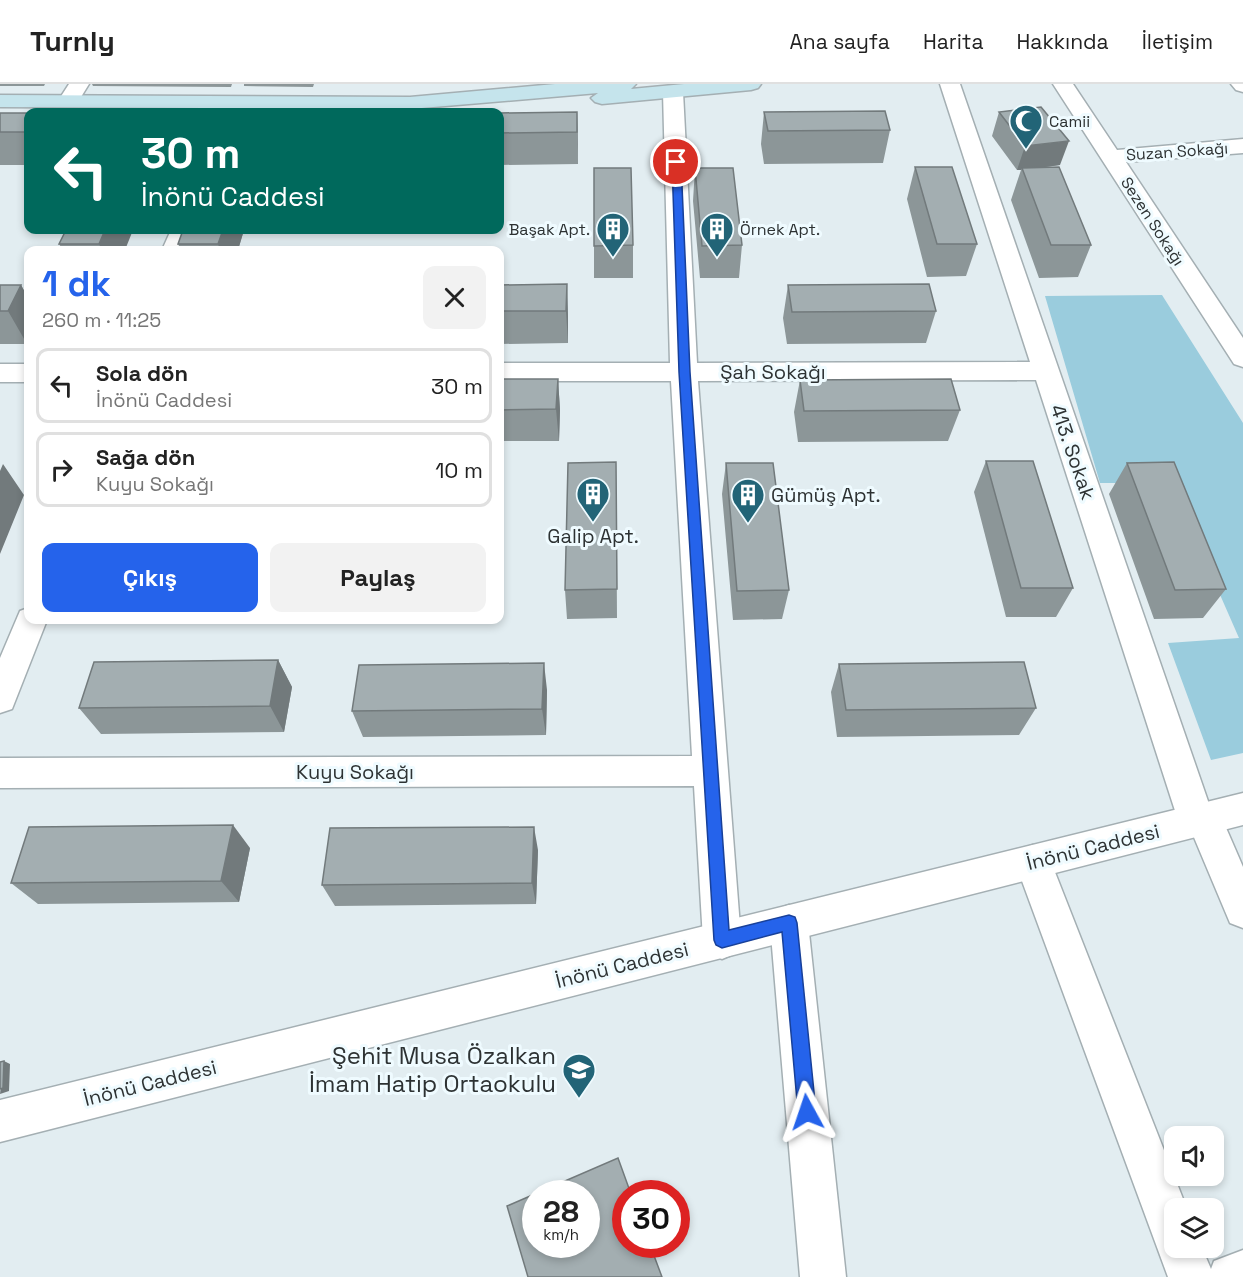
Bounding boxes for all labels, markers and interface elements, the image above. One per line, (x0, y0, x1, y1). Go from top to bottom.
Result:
text: Turnly (30, 23, 115, 59)
text: Ana sayfa (790, 28, 890, 55)
text: Harita (923, 28, 984, 55)
text: Hakkında (1017, 28, 1109, 55)
text: İletişim (1142, 28, 1213, 55)
mosque icon: Camii (1008, 103, 1044, 150)
place label: Camii (1049, 111, 1090, 132)
text: 30 m (141, 127, 240, 180)
icon: left (42, 132, 120, 210)
pin (650, 136, 701, 187)
street label: Suzan Sokağı (1125, 137, 1229, 166)
icon: arrive (659, 145, 692, 178)
street label: Sezen Sokağı (1116, 173, 1189, 270)
text: İnönü Caddesi (141, 179, 325, 214)
building icon: Başak Apt. (595, 211, 631, 258)
building icon: Örnek Apt. (699, 211, 735, 258)
place label: Başak Apt. (509, 219, 590, 240)
place label: Örnek Apt. (740, 219, 820, 240)
text: 1 dk (42, 261, 111, 307)
button: close (423, 266, 486, 329)
text: 260 m · 11:25 (42, 307, 161, 333)
text: Sola dön (96, 359, 188, 387)
street label: Şah Sokağı (720, 359, 826, 385)
icon: left (45, 369, 78, 402)
text: 30 m (431, 372, 483, 400)
text: İnönü Caddesi (96, 387, 232, 413)
street label: 413. Sokak (1045, 401, 1102, 503)
text: Sağa dön (96, 443, 195, 471)
icon: right (45, 453, 78, 486)
text: 10 m (435, 456, 483, 484)
text: Kuyu Sokağı (96, 471, 214, 497)
building icon: Galip Apt. (575, 476, 611, 523)
building icon: Gümüş Apt. (730, 477, 766, 524)
place label: Gümüş Apt. (771, 482, 880, 508)
place label: Galip Apt. (547, 523, 639, 549)
button: Çıkış (42, 543, 258, 612)
button: Paylaş (270, 543, 486, 612)
street label: Kuyu Sokağı (296, 759, 414, 785)
street label: İnönü Caddesi (1024, 818, 1162, 876)
street label: İnönü Caddesi (553, 936, 691, 994)
place label: Şehit Musa Özalkan İmam Hatip Ortaokulu (309, 1040, 556, 1099)
school or university icon: Şehit Musa Özalkan İmam Hatip Ortaokulu (561, 1052, 597, 1099)
street label: İnönü Caddesi (81, 1054, 219, 1112)
position arrow (775, 1080, 839, 1144)
map controls (1164, 1126, 1224, 1258)
button: sound (1164, 1126, 1224, 1186)
speed limit sign: 30 (612, 1180, 690, 1258)
text: 28 (543, 1192, 579, 1231)
button: layers (1164, 1198, 1224, 1258)
text: km/h (543, 1225, 579, 1244)

